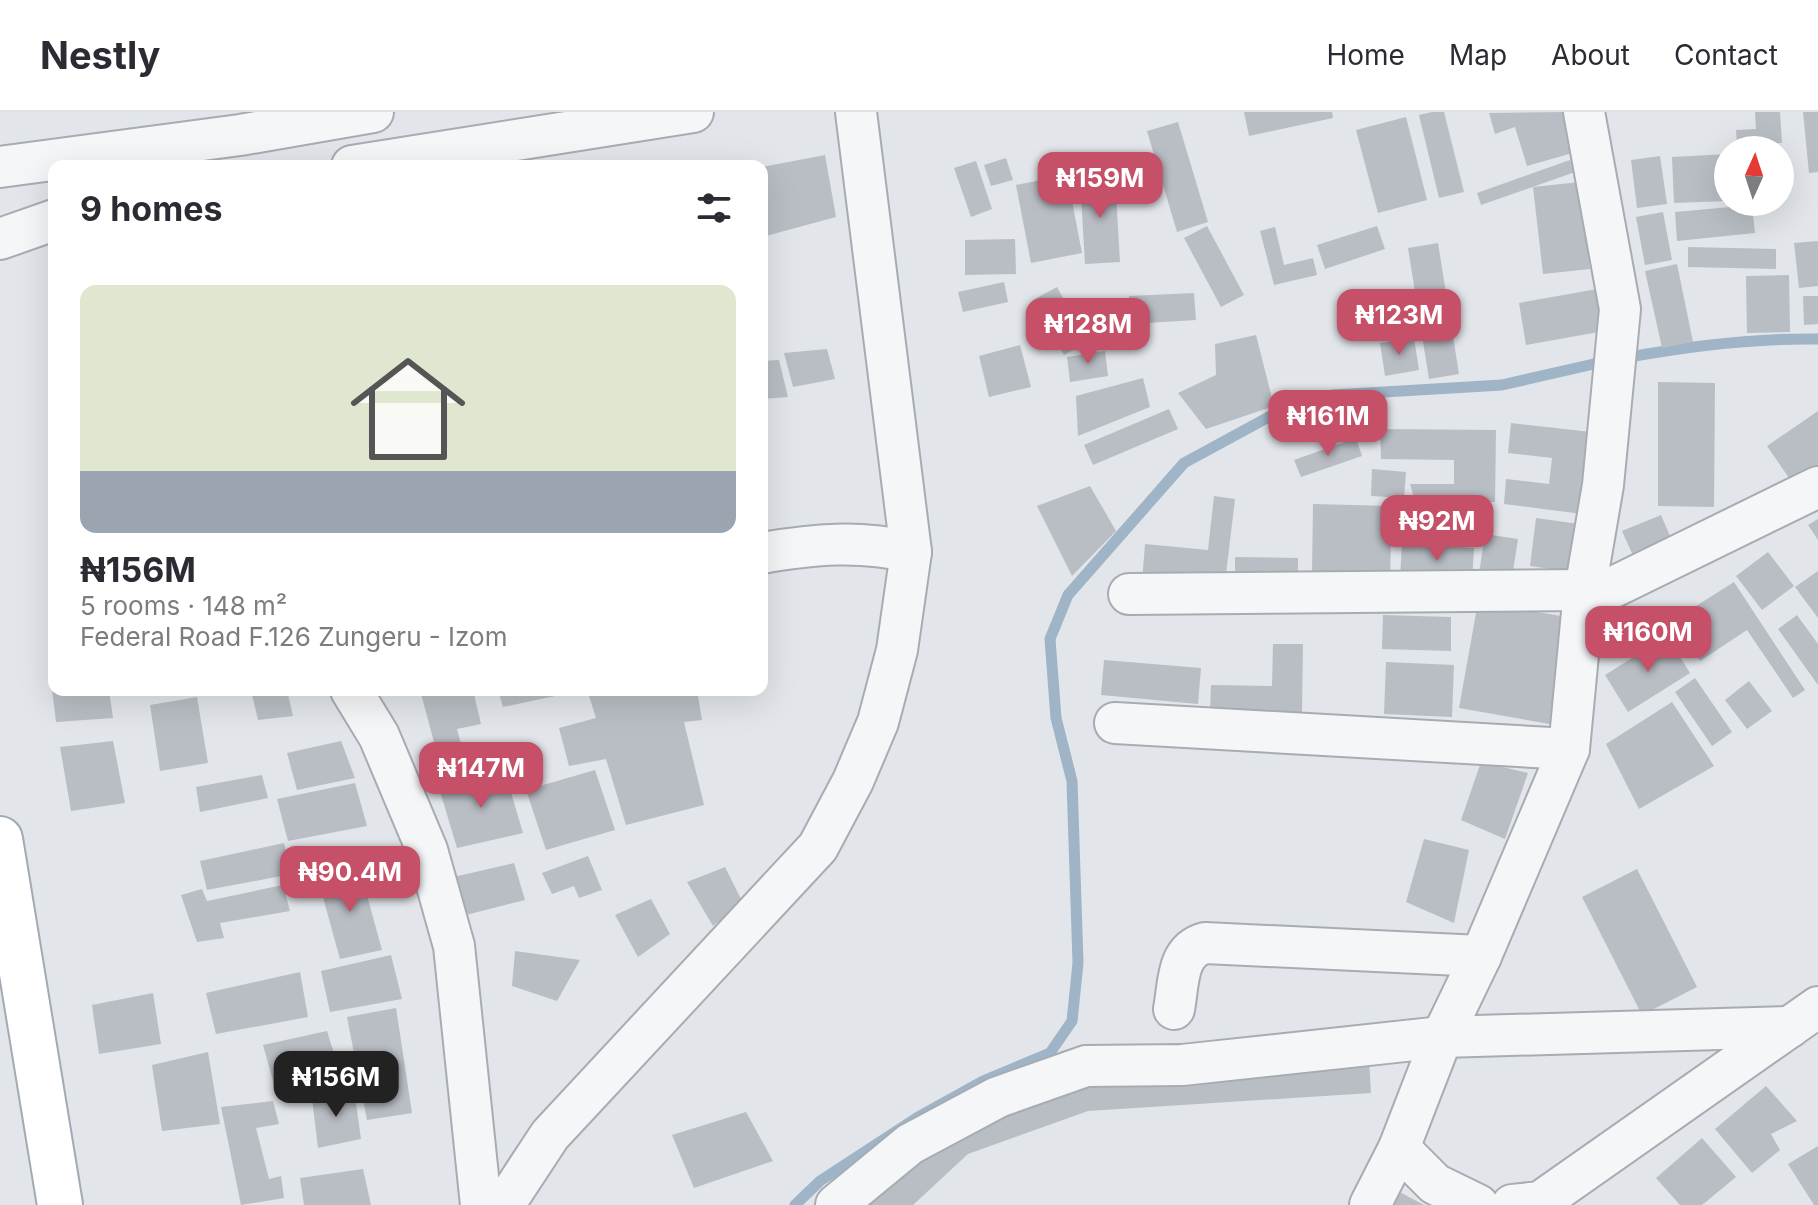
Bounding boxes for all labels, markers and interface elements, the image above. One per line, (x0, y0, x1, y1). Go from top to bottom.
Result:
text: Nestly (40, 32, 160, 78)
text: Home (1326, 38, 1405, 72)
text: Map (1449, 38, 1507, 72)
text: About (1551, 38, 1630, 72)
text: Contact (1674, 38, 1778, 72)
north arrow (1714, 136, 1794, 216)
map controls (1714, 136, 1794, 216)
pin: ₦159M (1044, 152, 1156, 220)
text: ₦159M (1056, 162, 1144, 193)
icon: filters (692, 186, 736, 230)
text: 9 homes (80, 188, 222, 229)
pin: ₦123M (1343, 289, 1455, 357)
pin: ₦128M (1032, 298, 1144, 366)
text: ₦123M (1355, 299, 1443, 330)
text: ₦128M (1044, 308, 1132, 339)
icon: home (336, 337, 480, 481)
pin: ₦161M (1272, 390, 1384, 458)
text: ₦161M (1286, 400, 1370, 431)
pin: ₦92M (1390, 495, 1484, 563)
text: ₦92M (1398, 505, 1476, 536)
text: ₦156M (80, 549, 196, 590)
text: 5 rooms · 148 m² (80, 590, 287, 621)
pin: ₦160M (1592, 606, 1704, 674)
text: ₦160M (1603, 616, 1693, 647)
text: Federal Road F.126 Zungeru - Izom (80, 621, 507, 652)
pin: ₦147M (425, 742, 537, 810)
text: ₦147M (437, 752, 525, 783)
pin: ₦90.4M (285, 846, 415, 914)
text: ₦90.4M (298, 856, 402, 887)
pin: ₦156M (280, 1051, 392, 1119)
text: ₦156M (292, 1061, 380, 1092)

